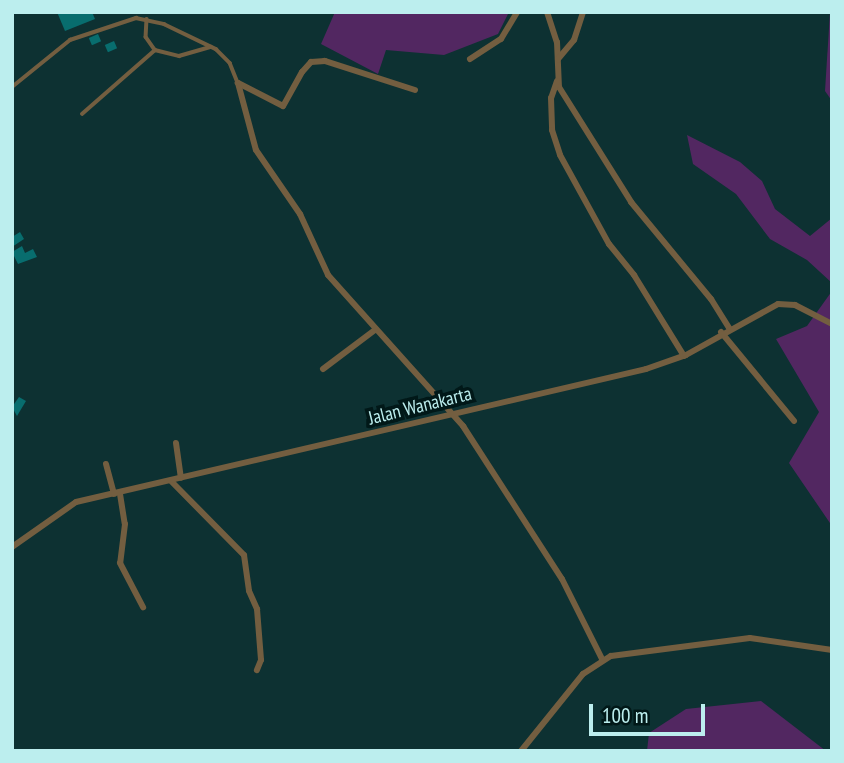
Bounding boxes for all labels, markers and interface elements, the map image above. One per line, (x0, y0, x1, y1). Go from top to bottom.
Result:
street label: Jalan Wanakarta (366, 382, 474, 430)
scale bar (592, 690, 708, 734)
text: 100 m (602, 702, 648, 729)

